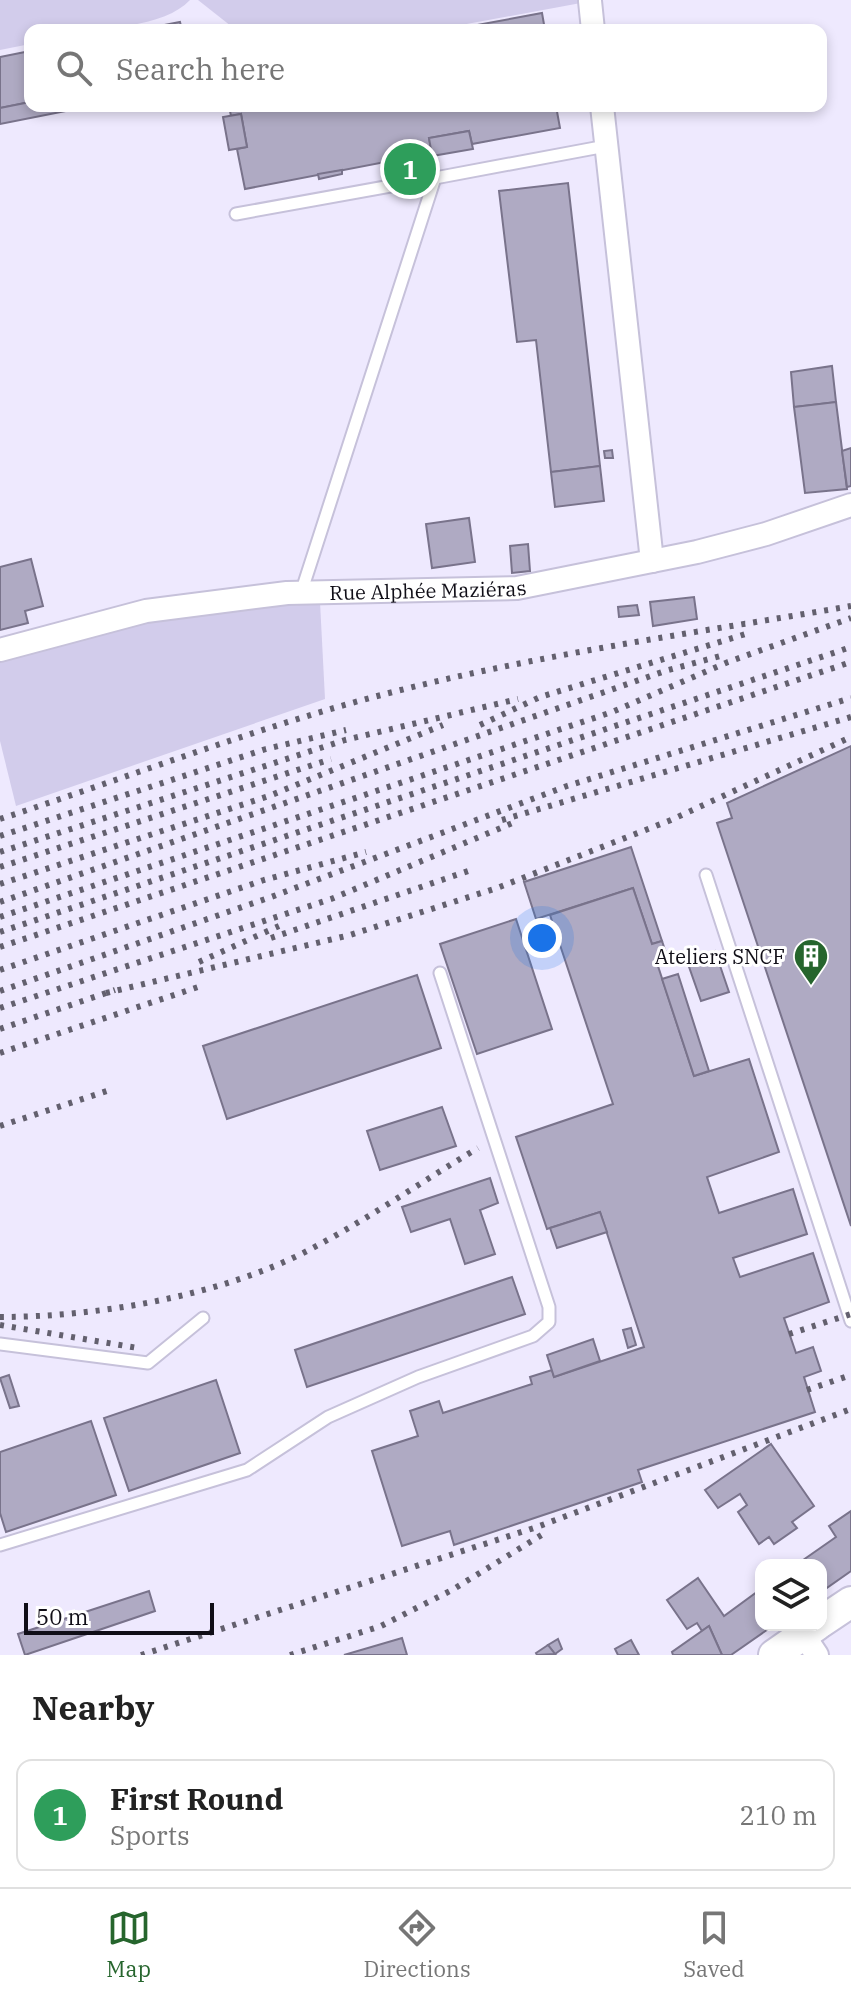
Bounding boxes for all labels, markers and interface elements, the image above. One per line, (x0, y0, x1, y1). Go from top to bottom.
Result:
search box (24, 24, 827, 112)
icon: search (52, 46, 96, 90)
text: Search here (116, 49, 285, 88)
pin: 1 (384, 139, 436, 199)
street label: Rue Alphée Maziéras (329, 573, 528, 606)
your location (522, 918, 562, 958)
building icon: Ateliers SNCF (792, 937, 830, 987)
place label: Ateliers SNCF (655, 943, 785, 970)
map controls (755, 1559, 827, 1631)
button: layers (755, 1559, 827, 1631)
scale bar (24, 1599, 214, 1635)
text: 50 m (36, 1602, 88, 1631)
text: Nearby (32, 1685, 154, 1729)
text: First Round (110, 1779, 283, 1818)
text: 1 (52, 1798, 68, 1832)
text: 210 m (739, 1798, 817, 1832)
text: Sports (110, 1818, 190, 1852)
tab: Map (106, 1906, 151, 1983)
tab: Directions (363, 1906, 471, 1983)
tab: Saved (683, 1906, 745, 1983)

